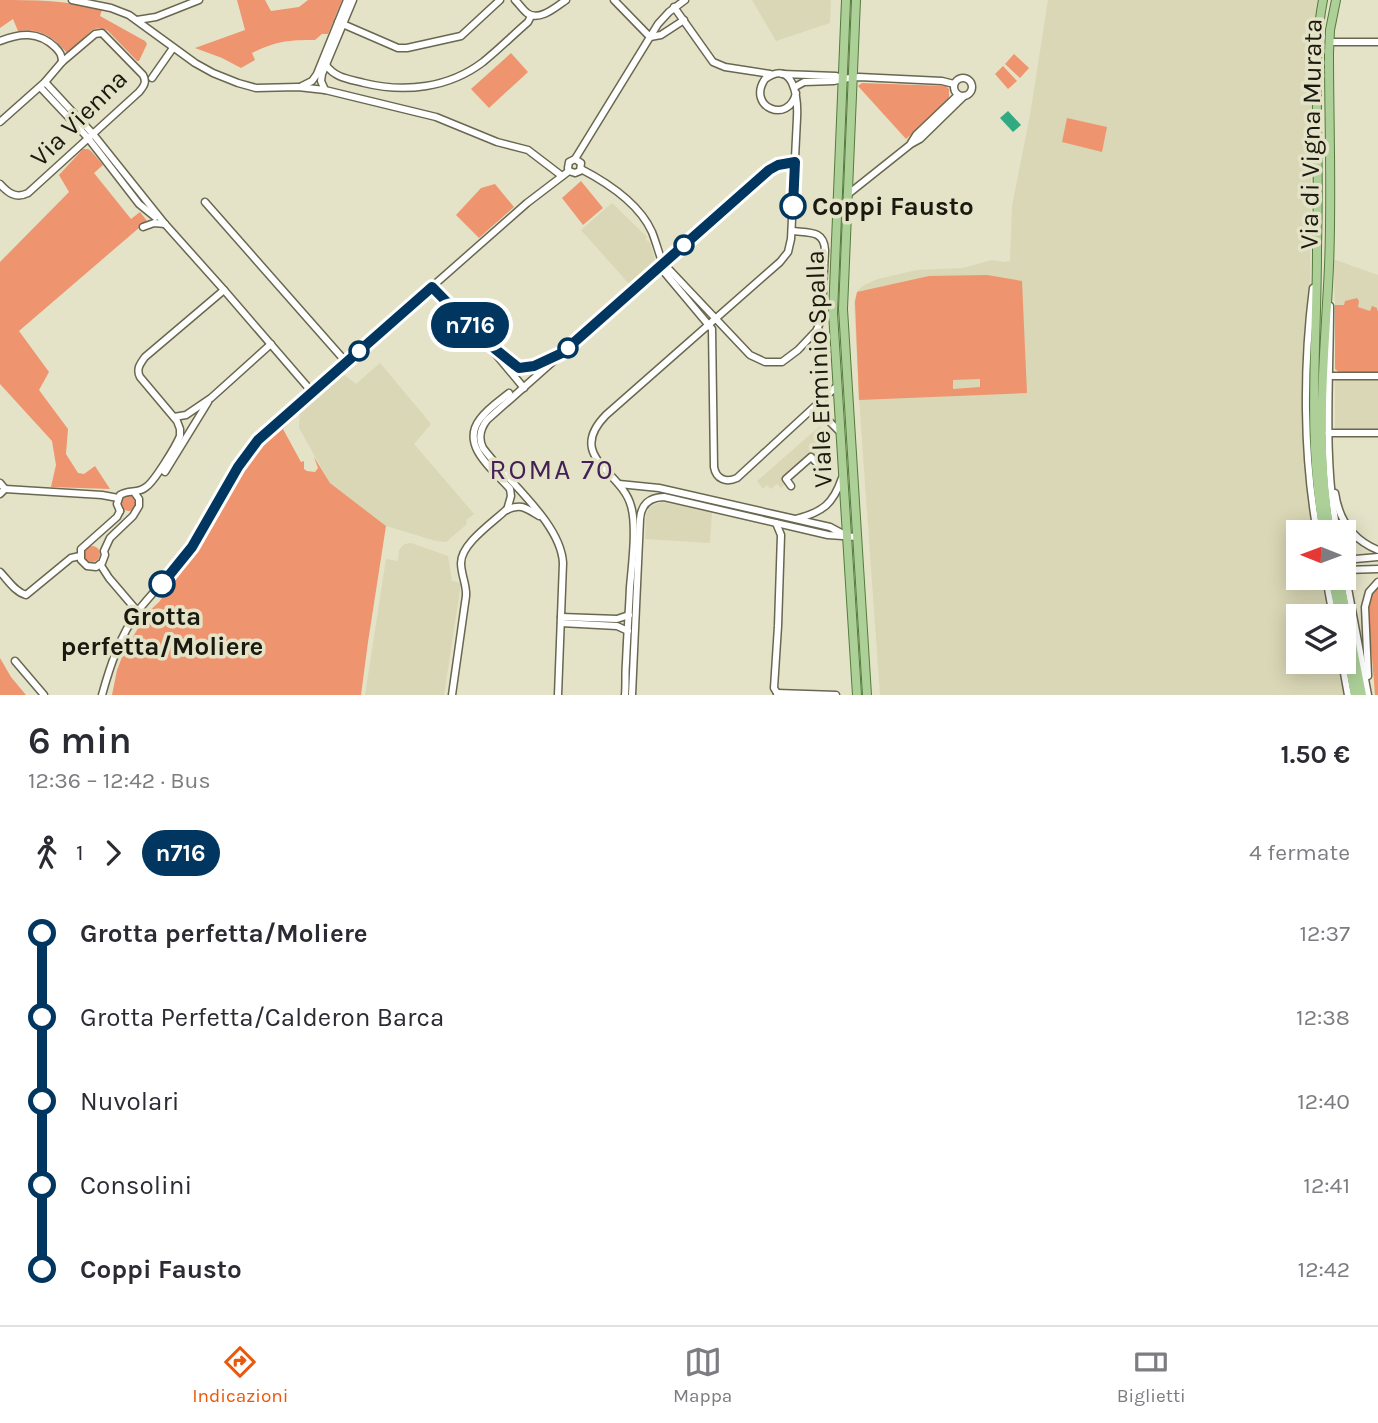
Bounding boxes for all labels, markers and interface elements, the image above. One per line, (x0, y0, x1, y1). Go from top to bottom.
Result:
street label: Via di Vigna Murata (1293, 18, 1329, 250)
street label: Via Vienna (24, 63, 134, 173)
place label: Coppi Fausto (812, 191, 974, 222)
marker: Coppi Fausto (780, 193, 806, 219)
unlabelled marker (674, 235, 694, 255)
street label: Viale Erminio Spalla (799, 250, 839, 488)
line badge: n716 (421, 302, 519, 348)
text: n716 (445, 311, 495, 339)
unlabelled marker (558, 338, 578, 358)
unlabelled marker (349, 341, 369, 361)
district label: ROMA 70 (489, 453, 615, 486)
north arrow (1286, 520, 1356, 590)
map controls (1286, 520, 1356, 674)
marker: Grotta perfetta/Moliere (149, 571, 175, 597)
place label: Grotta perfetta/Moliere (61, 601, 263, 662)
button: layers (1286, 604, 1356, 674)
text: 6 min (28, 718, 132, 763)
text: 1.50 € (1281, 739, 1350, 770)
text: 12:36 – 12:42 · Bus (28, 767, 211, 794)
icon: walk (28, 834, 66, 872)
icon: forward (94, 834, 132, 872)
text: 1 (76, 839, 84, 866)
text: n716 (156, 839, 206, 867)
text: 4 fermate (1249, 839, 1350, 866)
text: Grotta perfetta/Moliere (80, 918, 368, 949)
text: 12:37 (1299, 920, 1350, 947)
text: Grotta Perfetta/Calderon Barca (80, 1002, 444, 1033)
text: 12:38 (1296, 1004, 1350, 1031)
text: Nuvolari (80, 1086, 180, 1117)
text: 12:40 (1297, 1088, 1350, 1115)
text: Consolini (80, 1170, 192, 1201)
text: 12:41 (1303, 1172, 1350, 1199)
text: Coppi Fausto (80, 1254, 242, 1285)
text: 12:42 (1298, 1256, 1350, 1283)
tab: Indicazioni (192, 1343, 288, 1407)
tab: Mappa (673, 1343, 732, 1407)
tab: Biglietti (1117, 1343, 1186, 1407)

